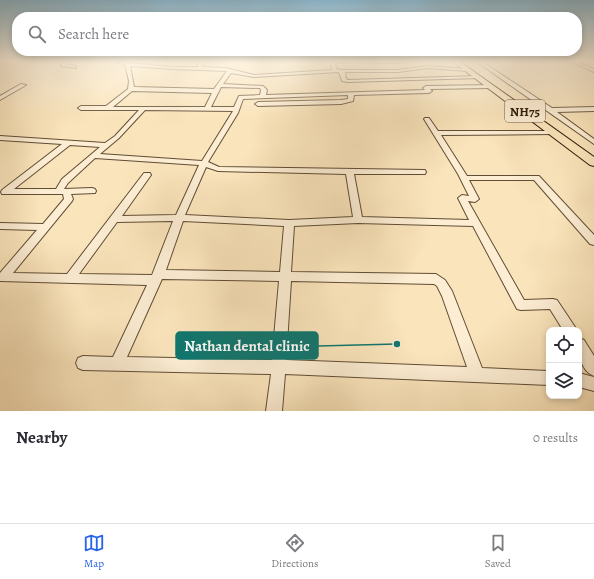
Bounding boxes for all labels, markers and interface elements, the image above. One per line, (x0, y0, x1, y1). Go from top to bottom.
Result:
search box (12, 12, 582, 56)
icon: search (26, 23, 48, 45)
text: Search here (58, 24, 129, 44)
road number: NH75 (505, 100, 545, 122)
map controls (546, 327, 582, 399)
button: locate (546, 327, 582, 363)
callout: Nathan dental clinic (176, 332, 318, 359)
text: Nathan dental clinic (184, 336, 310, 356)
button: layers (546, 363, 582, 399)
text: Nearby (16, 426, 67, 449)
text: 0 results (533, 429, 578, 446)
tab: Map (83, 532, 105, 571)
tab: Directions (271, 532, 319, 571)
tab: Saved (485, 532, 511, 571)

